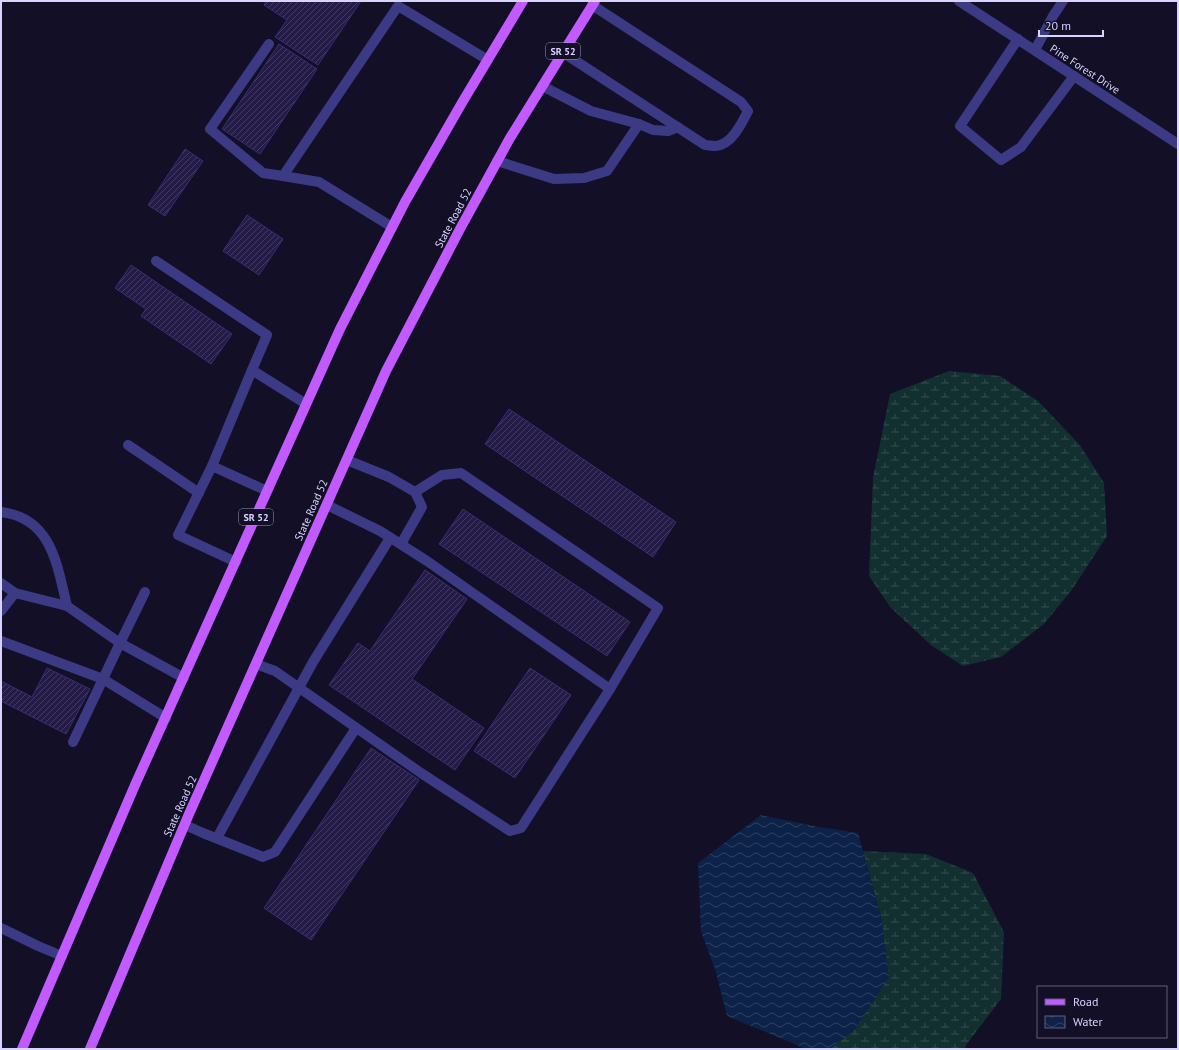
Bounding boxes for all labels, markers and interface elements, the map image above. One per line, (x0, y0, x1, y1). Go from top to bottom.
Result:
scale bar (1039, 12, 1103, 38)
text: 20 m (1045, 18, 1071, 33)
street label: Pine Forest Drive (1047, 41, 1123, 97)
road number: SR 52 (546, 43, 580, 59)
street label: State Road 52 (431, 186, 475, 250)
street label: State Road 52 (291, 477, 331, 543)
road number: SR 52 (239, 509, 273, 525)
street label: State Road 52 (160, 773, 200, 839)
legend (1037, 986, 1167, 1038)
text: Road (1073, 994, 1098, 1009)
text: Water (1073, 1014, 1103, 1029)

